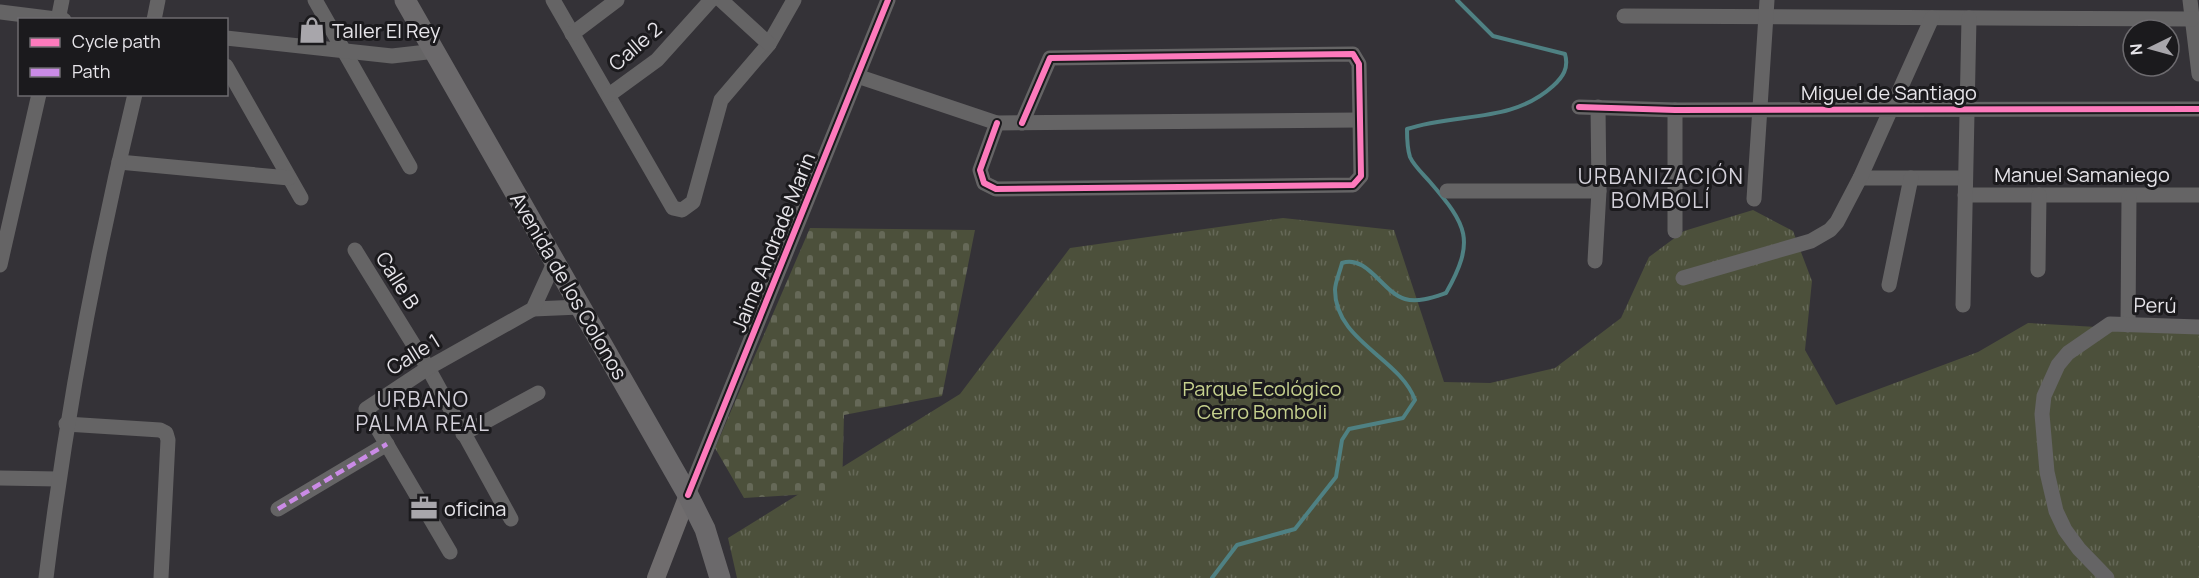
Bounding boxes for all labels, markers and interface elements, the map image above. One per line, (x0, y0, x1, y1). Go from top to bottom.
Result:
shop icon: Taller El Rey (297, 15, 327, 45)
street label: Calle 2 (603, 16, 667, 76)
place label: Taller El Rey (332, 17, 441, 44)
legend (18, 18, 228, 96)
north arrow (2121, 18, 2181, 78)
text: Cycle path (72, 29, 161, 53)
text: N (2125, 43, 2148, 56)
text: Path (72, 59, 110, 83)
street label: Miguel de Santiago (1801, 79, 1977, 106)
street label: Jaime Andrade Marin (725, 148, 821, 336)
street label: Manuel Samaniego (1994, 161, 2170, 188)
district label: URBANIZACIÓN BOMBOLÍ (1578, 162, 1744, 214)
street label: Avenida de los Colonos (504, 188, 634, 384)
street label: Calle B (370, 246, 426, 314)
street label: Perú (2133, 291, 2177, 319)
street label: Calle 1 (381, 327, 445, 381)
park label: Parque Ecológico Cerro Bomboli (1183, 375, 1342, 425)
district label: URBANO PALMA REAL (355, 385, 491, 437)
office icon: oficina (409, 493, 439, 523)
place label: oficina (444, 495, 506, 522)

